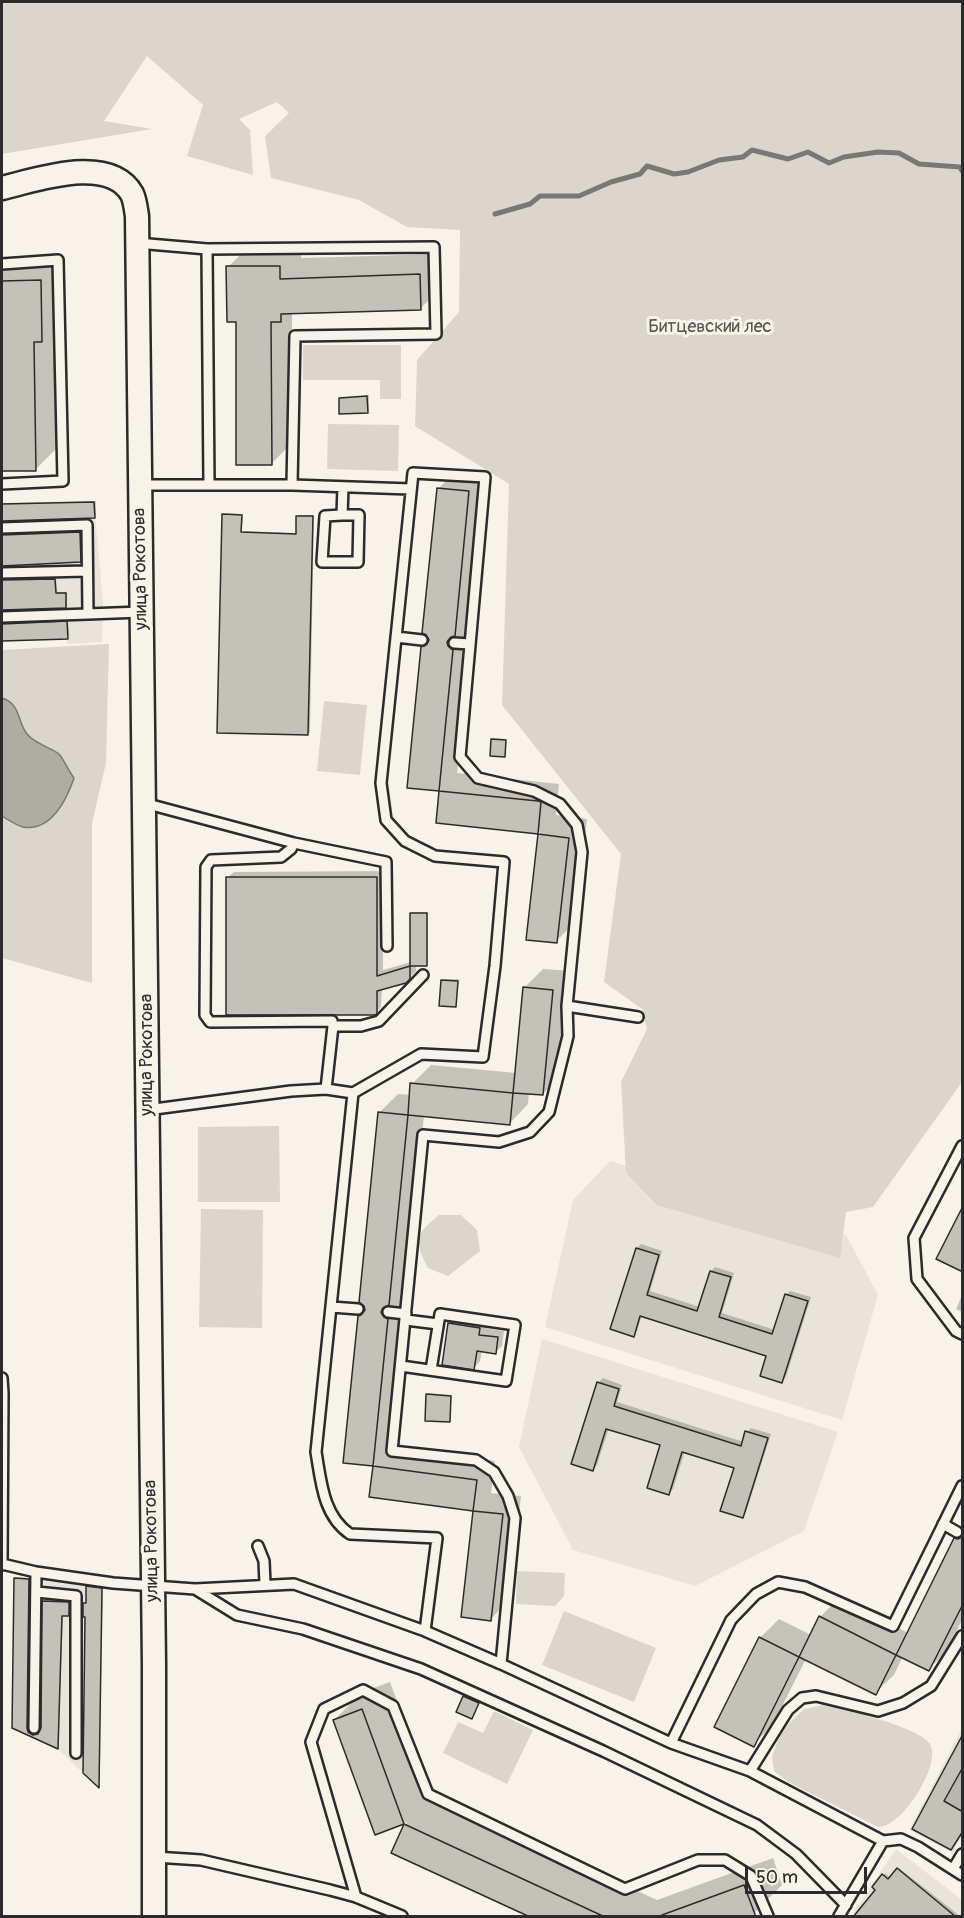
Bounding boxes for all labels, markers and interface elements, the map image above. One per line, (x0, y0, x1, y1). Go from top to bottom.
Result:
park label: Битцевский лес (648, 316, 772, 338)
street label: улица Рокотова (129, 508, 153, 630)
street label: улица Рокотова (136, 994, 158, 1116)
street label: улица Рокотова (140, 1480, 164, 1602)
scale bar (748, 1855, 870, 1893)
text: 50 m (756, 1866, 798, 1889)

